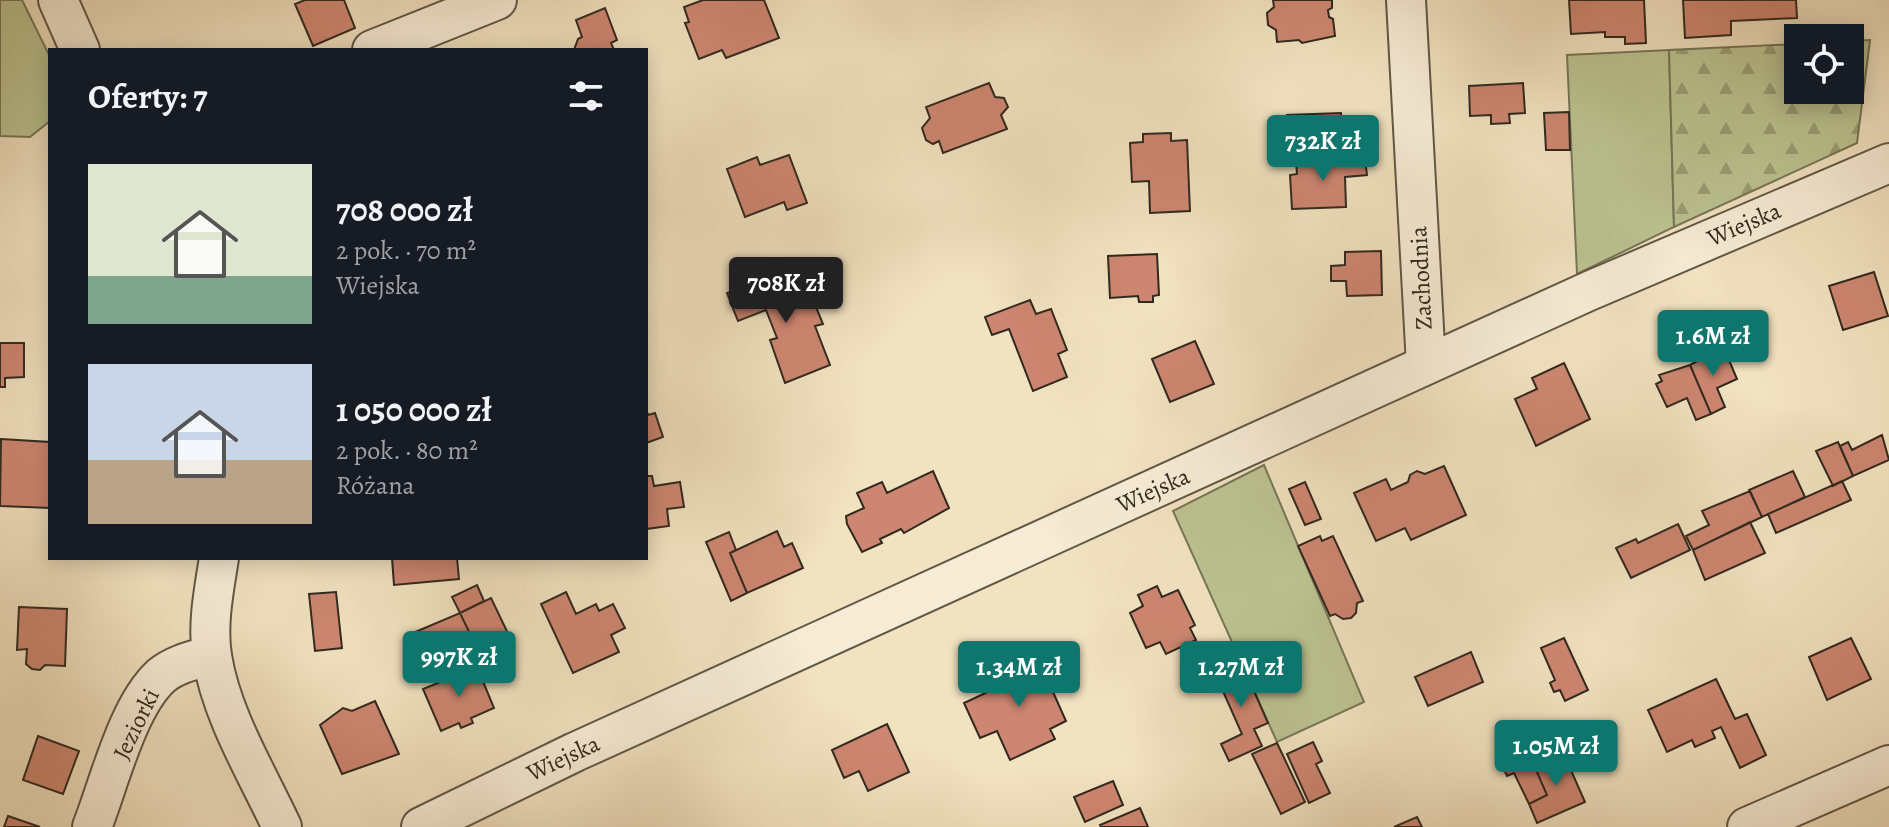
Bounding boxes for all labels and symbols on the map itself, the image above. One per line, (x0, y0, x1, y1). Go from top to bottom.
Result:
pin: 732K zł (1249, 115, 1397, 183)
street label: Wiejska (1701, 194, 1787, 254)
street label: Zachodnia (1402, 225, 1440, 331)
pin: 708K zł (712, 257, 860, 325)
pin: 1.6M zł (1639, 310, 1787, 378)
street label: Wiejska (1110, 459, 1196, 521)
pin: 997K zł (385, 631, 533, 699)
pin: 1.34M zł (936, 641, 1102, 709)
pin: 1.27M zł (1158, 641, 1324, 709)
street label: Jeziorki (105, 683, 167, 765)
pin: 1.05M zł (1473, 720, 1639, 788)
street label: Wiejska (520, 727, 605, 789)

